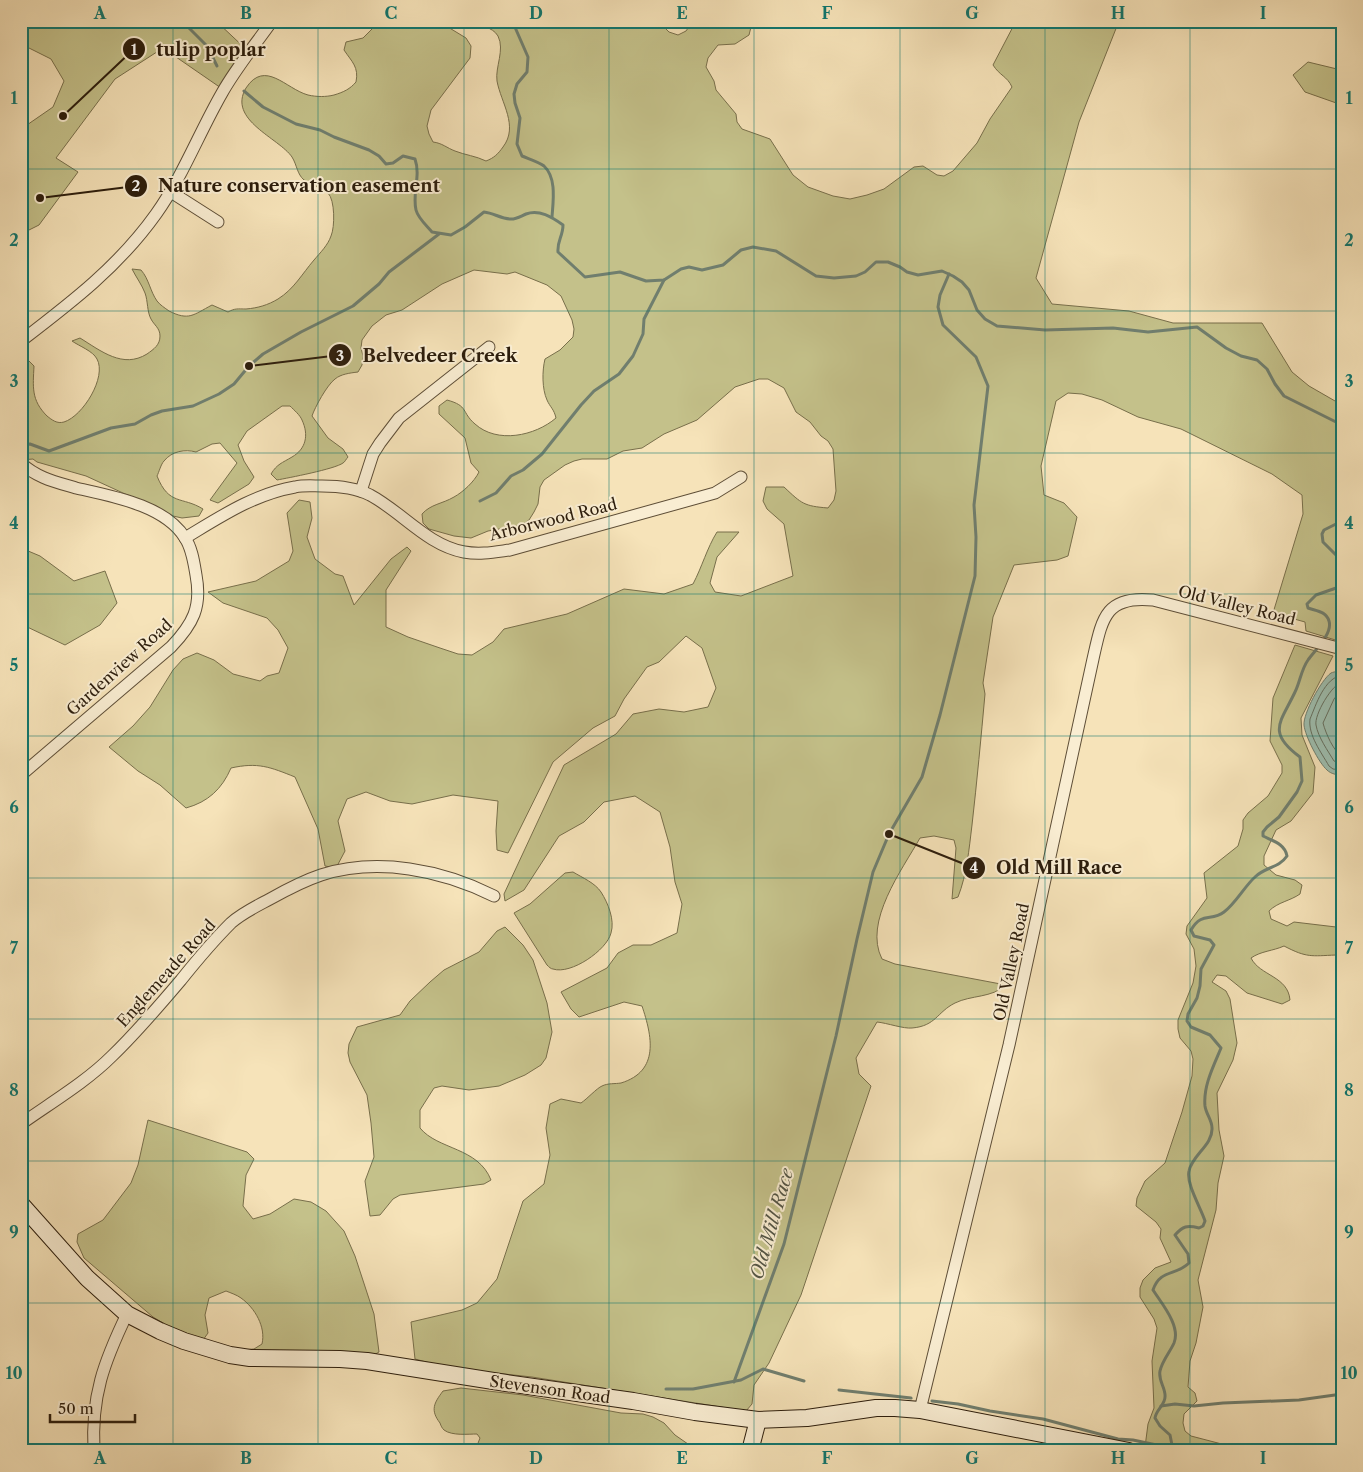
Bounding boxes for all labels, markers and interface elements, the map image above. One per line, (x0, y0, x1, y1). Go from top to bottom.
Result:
text: A (93, 3, 107, 23)
text: B (240, 3, 252, 23)
text: C (385, 3, 397, 23)
text: D (529, 3, 543, 23)
text: E (676, 3, 688, 23)
text: F (822, 3, 833, 23)
text: G (965, 3, 979, 23)
text: H (1111, 3, 1125, 23)
text: I (1260, 3, 1267, 23)
callout: tulip poplar (121, 33, 276, 66)
text: tulip poplar (156, 39, 266, 61)
text: 1 (131, 40, 138, 59)
text: 1 (10, 88, 18, 108)
text: 1 (1345, 88, 1353, 108)
callout: Nature conservation easement (123, 169, 450, 202)
text: Nature conservation easement (158, 175, 441, 197)
text: 2 (132, 176, 141, 195)
text: 2 (9, 230, 19, 250)
text: 2 (1344, 230, 1354, 250)
callout: Belvedeer Creek (328, 339, 528, 372)
text: Belvedeer Creek (363, 345, 519, 367)
text: 3 (336, 346, 344, 365)
text: 3 (9, 371, 19, 391)
text: 3 (1344, 371, 1354, 391)
street label: Arborwood Road (486, 493, 619, 545)
text: 4 (9, 513, 19, 533)
text: 4 (1344, 513, 1354, 533)
street label: Old Valley Road (1176, 581, 1298, 629)
street label: Gardenview Road (62, 614, 176, 720)
text: 5 (10, 655, 19, 675)
text: 5 (1345, 655, 1354, 675)
text: 6 (9, 797, 19, 817)
text: 6 (1344, 797, 1354, 817)
callout: Old Mill Race (961, 852, 1132, 885)
text: Old Mill Race (996, 857, 1122, 879)
text: 4 (970, 858, 979, 877)
street label: Old Valley Road (989, 901, 1033, 1023)
street label: Englemeade Road (112, 915, 220, 1031)
text: 7 (10, 938, 19, 958)
text: 7 (1345, 938, 1354, 958)
text: 8 (9, 1080, 19, 1100)
text: 8 (1344, 1080, 1354, 1100)
water label: Old Mill Race (746, 1165, 799, 1282)
text: 9 (9, 1222, 19, 1242)
text: 9 (1344, 1222, 1354, 1242)
text: 10 (5, 1363, 23, 1383)
text: 10 (1340, 1363, 1358, 1383)
street label: Stevenson Road (488, 1371, 612, 1407)
scale bar (50, 1392, 135, 1424)
text: 50 m (58, 1399, 94, 1418)
text: A (93, 1448, 107, 1468)
text: B (240, 1448, 252, 1468)
text: C (385, 1448, 397, 1468)
text: D (529, 1448, 543, 1468)
text: E (676, 1448, 688, 1468)
text: F (822, 1448, 833, 1468)
text: G (965, 1448, 979, 1468)
text: H (1111, 1448, 1125, 1468)
text: I (1260, 1448, 1267, 1468)

